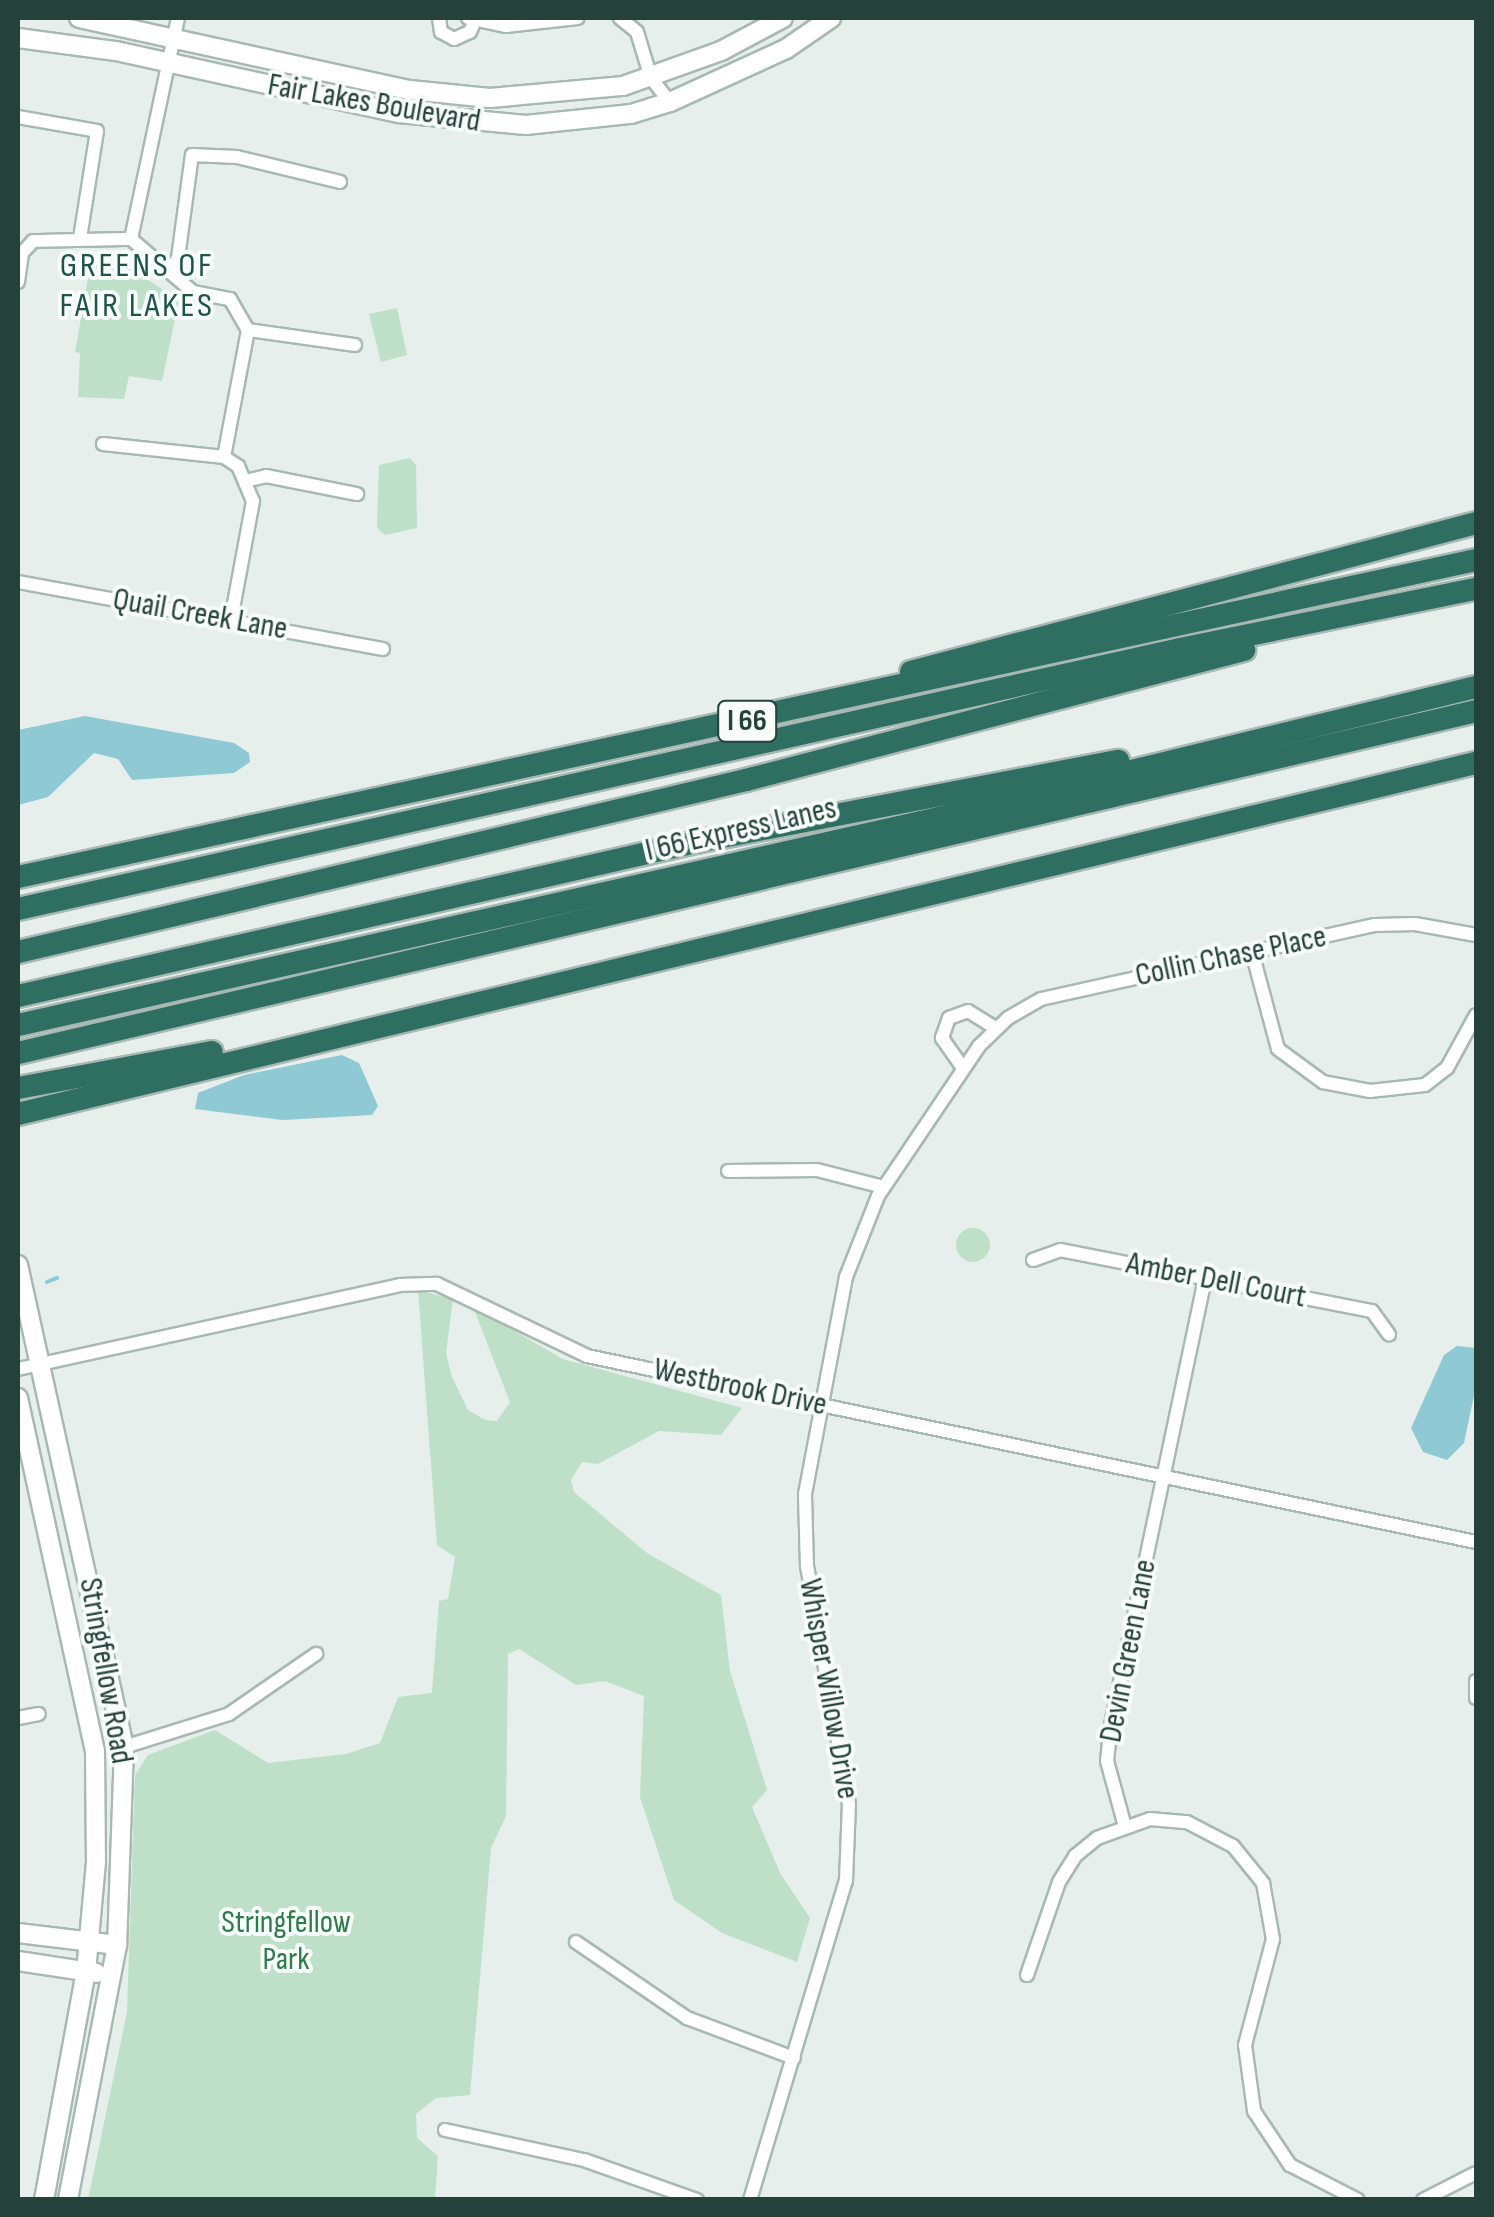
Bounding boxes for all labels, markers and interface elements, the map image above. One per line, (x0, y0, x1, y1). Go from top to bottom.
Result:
street label: Fair Lakes Boulevard (265, 66, 483, 142)
district label: GREENS OF FAIR LAKES (59, 245, 215, 327)
street label: Quail Creek Lane (110, 581, 290, 649)
road number: I 66 (717, 696, 777, 746)
street label: I 66 Express Lanes (642, 789, 840, 871)
street label: Collin Chase Place (1132, 918, 1330, 996)
street label: Amber Dell Court (1123, 1245, 1309, 1317)
street label: Westbrook Drive (650, 1351, 830, 1425)
street label: Devin Green Lane (1092, 1556, 1166, 1746)
street label: Stringfellow Road (70, 1575, 140, 1767)
street label: Whisper Willow Drive (790, 1576, 866, 1802)
park label: Stringfellow Park (221, 1905, 351, 1980)

